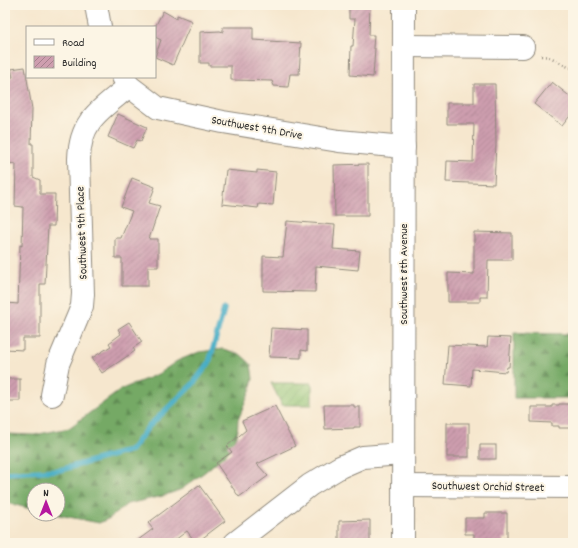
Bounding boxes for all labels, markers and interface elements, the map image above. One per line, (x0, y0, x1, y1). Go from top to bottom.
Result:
legend (26, 26, 156, 78)
text: Road (62, 35, 84, 52)
text: Building (62, 55, 97, 72)
street label: Southwest 9th Drive (210, 112, 304, 145)
street label: Southwest 9th Place (72, 186, 93, 280)
street label: Southwest 8th Avenue (396, 223, 413, 325)
street label: Southwest Orchid Street (432, 478, 545, 497)
north arrow (26, 482, 66, 522)
text: N (43, 486, 49, 502)

